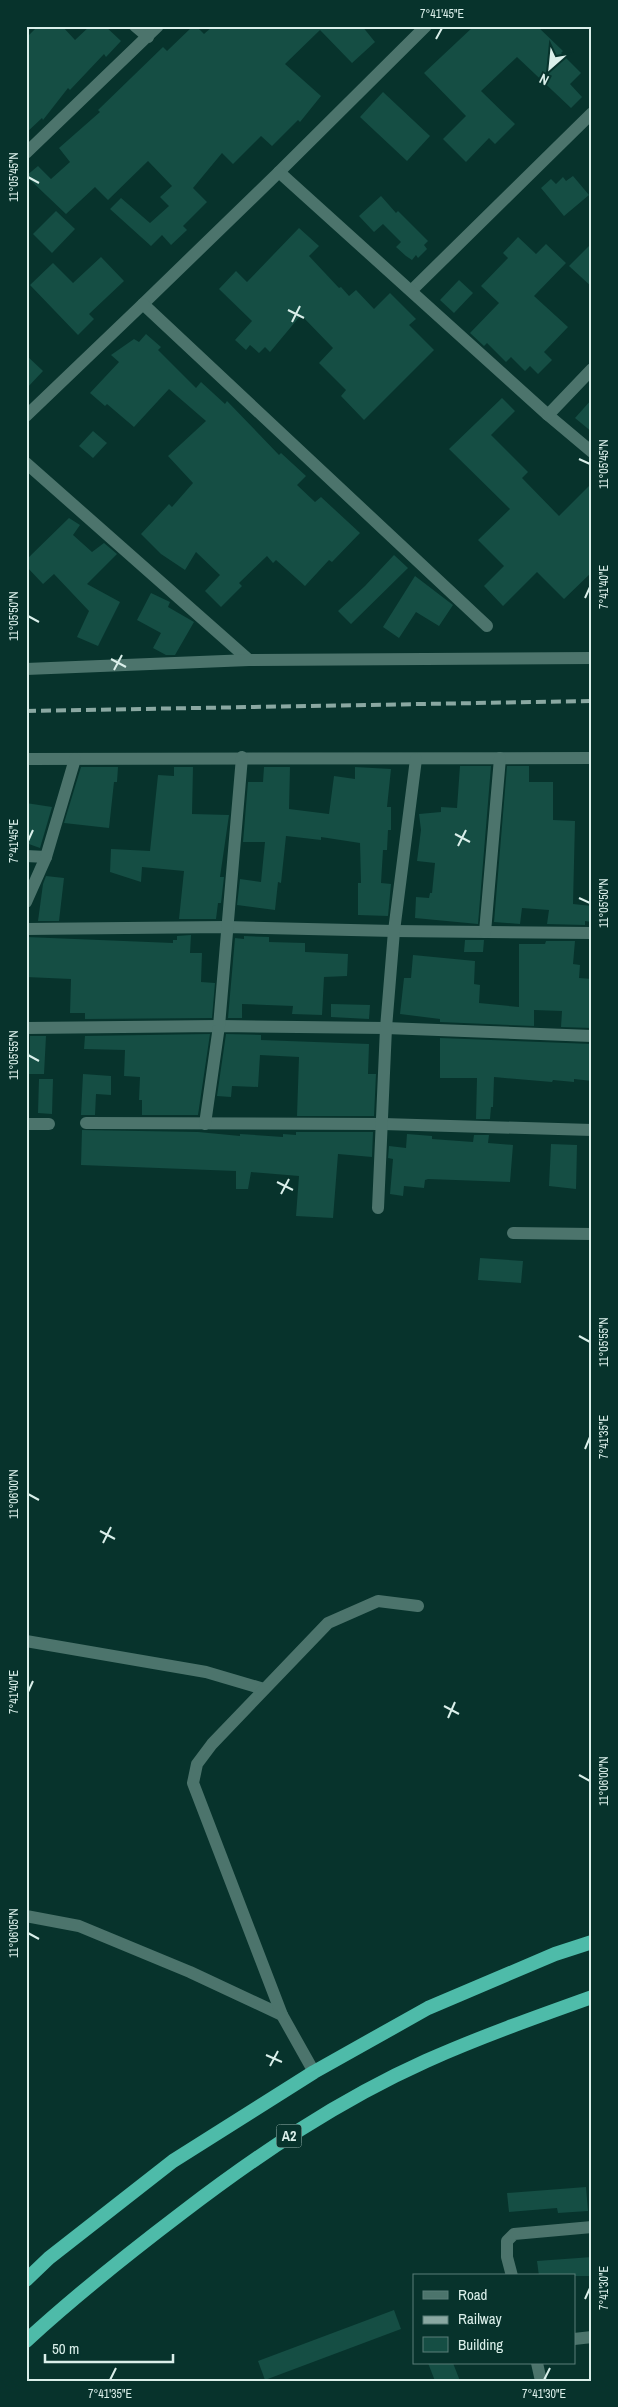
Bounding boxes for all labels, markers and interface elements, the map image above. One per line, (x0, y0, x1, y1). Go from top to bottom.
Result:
text: 7°41'45"E (420, 6, 464, 22)
north arrow (526, 42, 576, 92)
text: N (536, 70, 552, 89)
text: 11°05'45"N (6, 152, 22, 202)
text: 11°05'45"N (596, 439, 612, 489)
text: 7°41'40"E (596, 565, 612, 609)
text: 11°05'50"N (6, 591, 22, 641)
text: 7°41'45"E (6, 819, 22, 863)
text: 11°05'50"N (596, 878, 612, 928)
text: 11°05'55"N (6, 1030, 22, 1080)
text: 11°05'55"N (596, 1317, 612, 1367)
text: 7°41'35"E (596, 1415, 612, 1459)
text: 11°06'00"N (6, 1469, 22, 1519)
text: 7°41'40"E (6, 1670, 22, 1714)
text: 11°06'00"N (596, 1756, 612, 1806)
text: 11°06'05"N (6, 1908, 22, 1958)
road number: A2 (276, 2124, 302, 2148)
text: 7°41'30"E (596, 2266, 612, 2310)
legend (413, 2274, 576, 2364)
text: Road (458, 2284, 487, 2305)
text: Railway (458, 2308, 503, 2329)
scale bar (45, 2332, 172, 2364)
text: Building (458, 2334, 503, 2355)
text: 50 m (52, 2338, 79, 2359)
text: 7°41'35"E (88, 2386, 132, 2402)
text: 7°41'30"E (522, 2386, 566, 2402)

